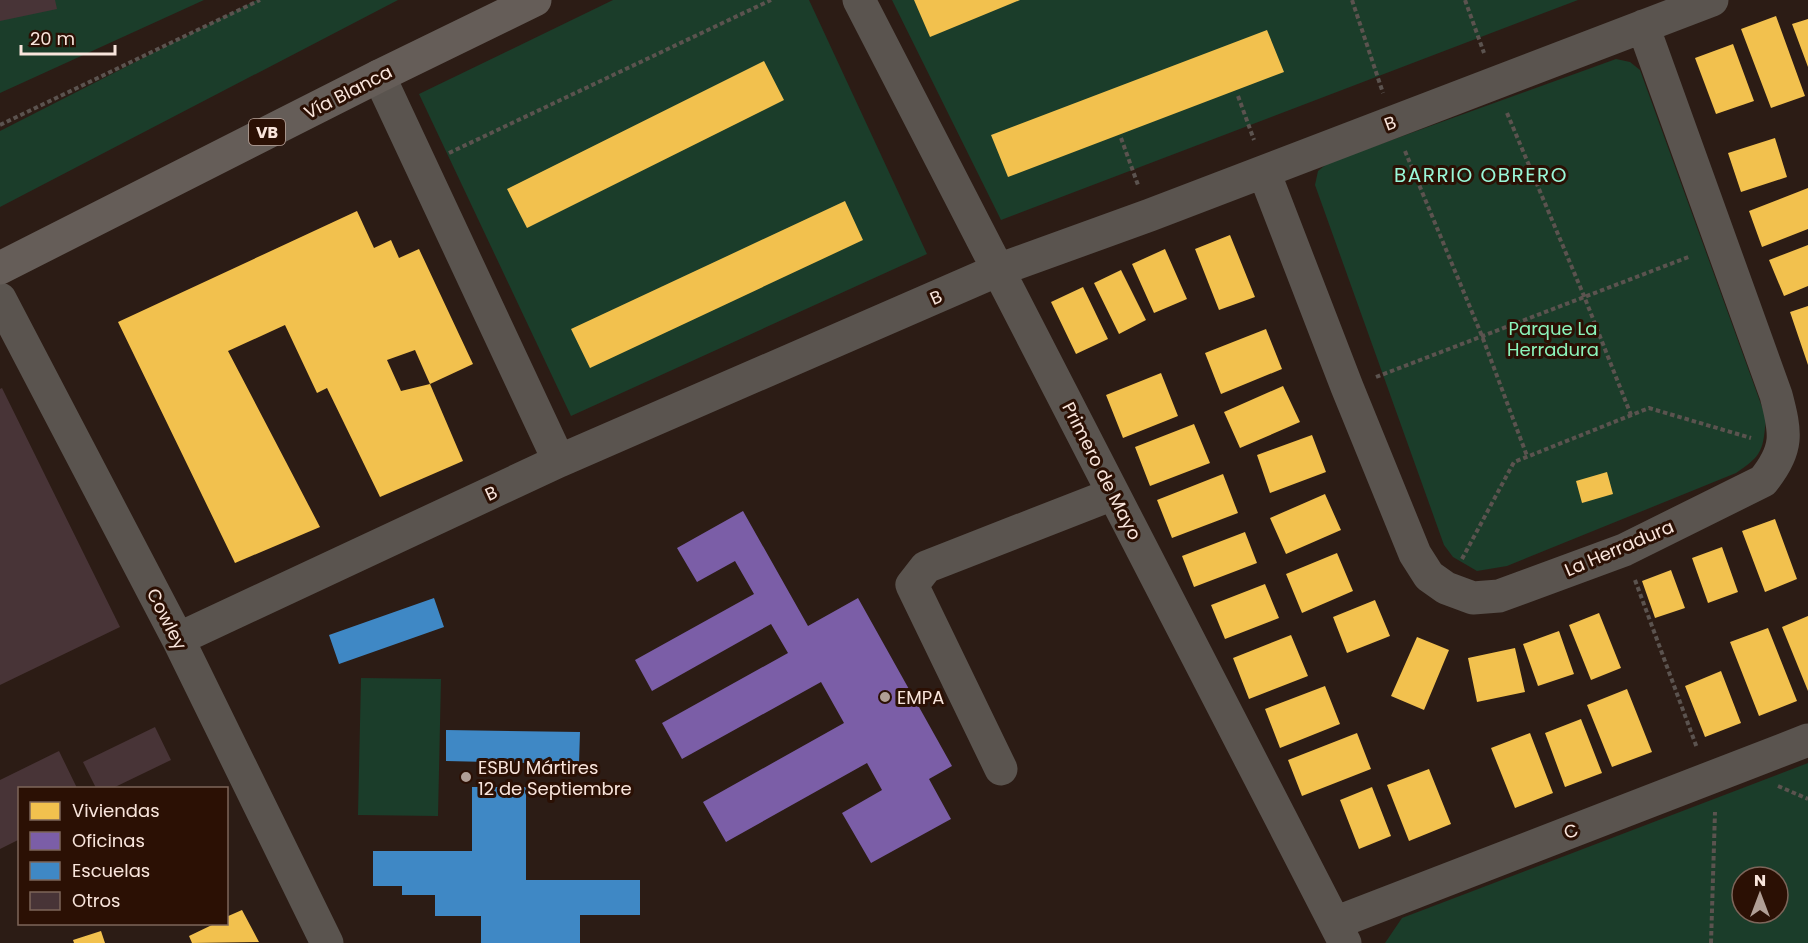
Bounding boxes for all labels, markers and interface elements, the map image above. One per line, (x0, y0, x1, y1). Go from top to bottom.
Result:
scale bar (21, 18, 116, 56)
text: 20 m (30, 26, 75, 51)
street label: Vía Blanca (300, 59, 396, 125)
street label: B (1380, 109, 1400, 137)
road number: VB (249, 119, 285, 145)
district label: BARRIO OBRERO (1394, 161, 1568, 189)
street label: B (926, 283, 946, 311)
park label: Parque La Herradura (1507, 316, 1599, 362)
street label: Primero de Mayo (1056, 398, 1148, 544)
street label: B (481, 479, 501, 507)
street label: La Herradura (1560, 514, 1678, 582)
street label: Cowley (141, 584, 193, 654)
place label: EMPA (897, 685, 944, 710)
marker: EMPA (878, 690, 892, 704)
place label: ESBU Mártires 12 de Septiembre (478, 755, 632, 801)
marker: ESBU Mártires 12 de Septiembre (459, 770, 473, 784)
legend (18, 787, 228, 925)
text: Viviendas (72, 798, 160, 823)
street label: C (1560, 817, 1582, 845)
text: Oficinas (72, 828, 145, 853)
text: Escuelas (72, 858, 150, 883)
north arrow (1730, 865, 1790, 925)
text: N (1754, 869, 1766, 892)
text: Otros (72, 888, 120, 913)

